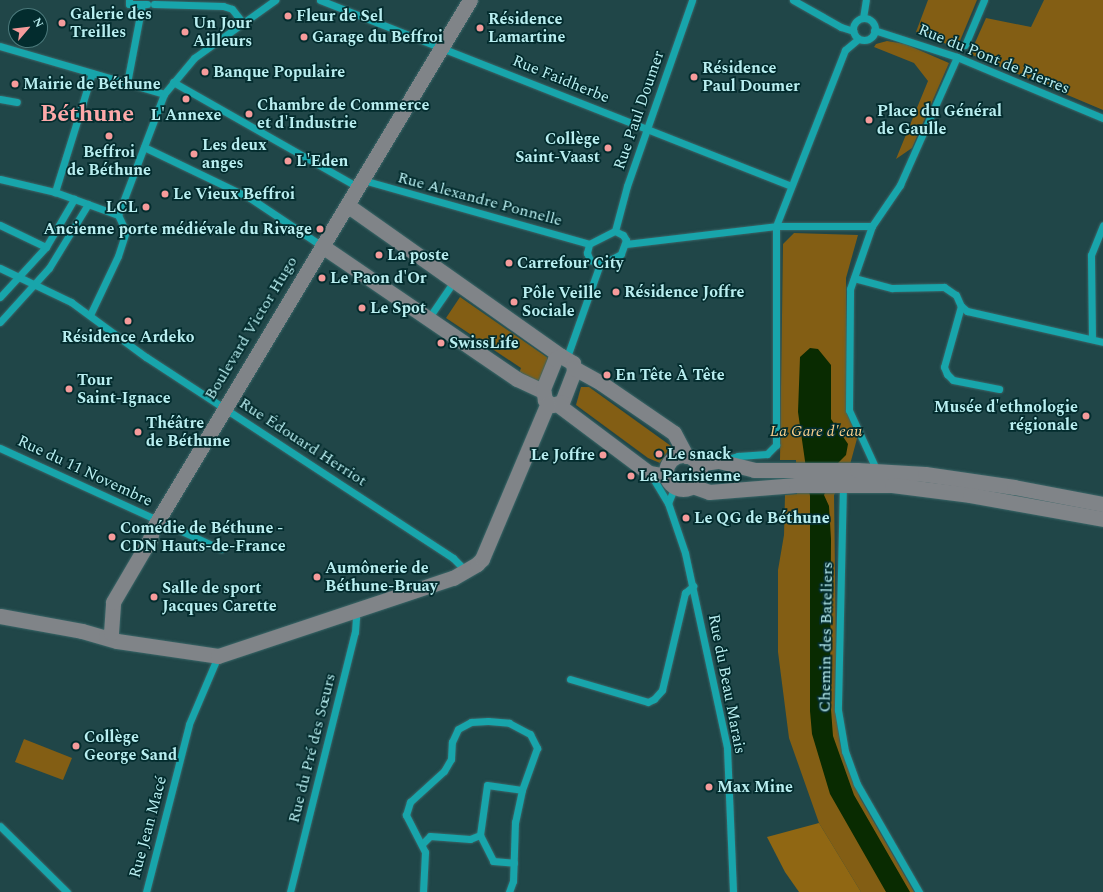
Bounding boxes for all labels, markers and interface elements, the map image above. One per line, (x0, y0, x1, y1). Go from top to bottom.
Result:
place label: Galerie des Treilles (70, 4, 152, 42)
place label: Fleur de Sel (296, 6, 383, 26)
north arrow (8, 8, 48, 48)
place label: Résidence Lamartine (488, 9, 565, 47)
marker: Fleur de Sel (283, 11, 293, 21)
place label: Un Jour Ailleurs (193, 13, 252, 51)
text: N (29, 15, 48, 31)
marker: Galerie des Treilles (57, 18, 67, 28)
street label: Rue du Pont de Pierres (915, 20, 1073, 98)
marker: Résidence Lamartine (475, 23, 485, 33)
marker: Un Jour Ailleurs (180, 27, 190, 37)
place label: Garage du Beffroi (312, 27, 443, 47)
marker: Garage du Beffroi (299, 32, 309, 42)
street label: Rue Paul Doumer (610, 48, 668, 172)
street label: Rue Faidherbe (510, 51, 612, 107)
place label: Résidence Paul Doumer (702, 58, 800, 96)
place label: Banque Populaire (213, 62, 345, 82)
marker: Banque Populaire (200, 67, 210, 77)
marker: Résidence Paul Doumer (689, 72, 699, 82)
place label: Mairie de Béthune (23, 74, 161, 94)
marker: Mairie de Béthune (10, 79, 20, 89)
marker: L'Annexe (181, 94, 191, 104)
place label: Chambre de Commerce et d'Industrie (257, 95, 429, 133)
district label: Béthune (40, 101, 134, 129)
place label: Place du Général de Gaulle (877, 101, 1002, 139)
place label: L'Annexe (151, 105, 221, 125)
marker: Chambre de Commerce et d'Industrie (244, 109, 254, 119)
marker: Place du Général de Gaulle (864, 115, 874, 125)
place label: Collège Saint-Vaast (515, 129, 600, 167)
marker: Beffroi de Béthune (104, 131, 114, 141)
place label: Les deux anges (202, 135, 267, 173)
place label: Beffroi de Béthune (67, 142, 151, 180)
marker: Collège Saint-Vaast (603, 143, 613, 153)
marker: Les deux anges (189, 149, 199, 159)
place label: L'Eden (296, 151, 348, 171)
marker: L'Eden (283, 156, 293, 166)
street label: Rue Alexandre Ponnelle (396, 168, 564, 230)
place label: Le Vieux Beffroi (173, 184, 295, 204)
marker: Le Vieux Beffroi (160, 189, 170, 199)
place label: LCL (106, 197, 138, 217)
marker: LCL (141, 202, 151, 212)
place label: Ancienne porte médiévale du Rivage (43, 219, 312, 239)
marker: Ancienne porte médiévale du Rivage (315, 224, 325, 234)
place label: La poste (387, 245, 449, 265)
marker: La poste (374, 250, 384, 260)
street label: Boulevard Victor Hugo (201, 253, 301, 403)
place label: Carrefour City (517, 253, 623, 273)
marker: Carrefour City (504, 258, 514, 268)
place label: Le Paon d'Or (330, 268, 427, 288)
marker: Le Paon d'Or (317, 273, 327, 283)
place label: Résidence Joffre (624, 282, 744, 302)
place label: Pôle Veille Sociale (522, 283, 601, 321)
marker: Résidence Joffre (611, 287, 621, 297)
marker: Pôle Veille Sociale (509, 297, 519, 307)
place label: Le Spot (370, 298, 426, 318)
marker: Le Spot (357, 303, 367, 313)
marker: Résidence Ardeko (123, 316, 133, 326)
place label: Résidence Ardeko (61, 327, 195, 347)
place label: SwissLife (449, 333, 519, 353)
marker: SwissLife (436, 338, 446, 348)
place label: En Tête À Tête (615, 365, 725, 385)
place label: Tour Saint-Ignace (77, 370, 171, 408)
marker: En Tête À Tête (602, 370, 612, 380)
marker: Tour Saint-Ignace (64, 384, 74, 394)
street label: Rue Édouard Herriot (236, 394, 370, 490)
place label: Musée d'ethnologie régionale (934, 397, 1078, 435)
marker: Musée d'ethnologie régionale (1081, 411, 1091, 421)
place label: Théâtre de Béthune (146, 413, 230, 451)
park label: La Gare d'eau (770, 421, 862, 441)
marker: Théâtre de Béthune (133, 427, 143, 437)
street label: Rue du 11 Novembre (14, 431, 156, 511)
place label: Le snack (667, 444, 732, 464)
place label: Le Joffre (531, 445, 595, 465)
marker: Le snack (654, 449, 664, 459)
marker: Le Joffre (598, 450, 608, 460)
place label: La Parisienne (639, 466, 741, 486)
marker: La Parisienne (626, 471, 636, 481)
place label: Le QG de Béthune (694, 508, 830, 528)
marker: Le QG de Béthune (681, 513, 691, 523)
place label: Comédie de Béthune - CDN Hauts-de-France (120, 518, 286, 556)
marker: Comédie de Béthune - CDN Hauts-de-France (107, 532, 117, 542)
place label: Aumônerie de Béthune-Bruay (325, 558, 437, 596)
street label: Chemin des Bateliers (815, 561, 837, 713)
marker: Aumônerie de Béthune-Bruay (312, 572, 322, 582)
place label: Salle de sport Jacques Carette (162, 578, 277, 616)
marker: Salle de sport Jacques Carette (149, 592, 159, 602)
street label: Rue du Beau Marais (704, 612, 750, 756)
street label: Rue du Pré des Sœurs (284, 671, 340, 825)
place label: Collège George Sand (84, 727, 177, 765)
marker: Collège George Sand (71, 741, 81, 751)
street label: Rue Jean Macé (125, 774, 171, 880)
place label: Max Mine (717, 777, 793, 797)
marker: Max Mine (704, 782, 714, 792)

